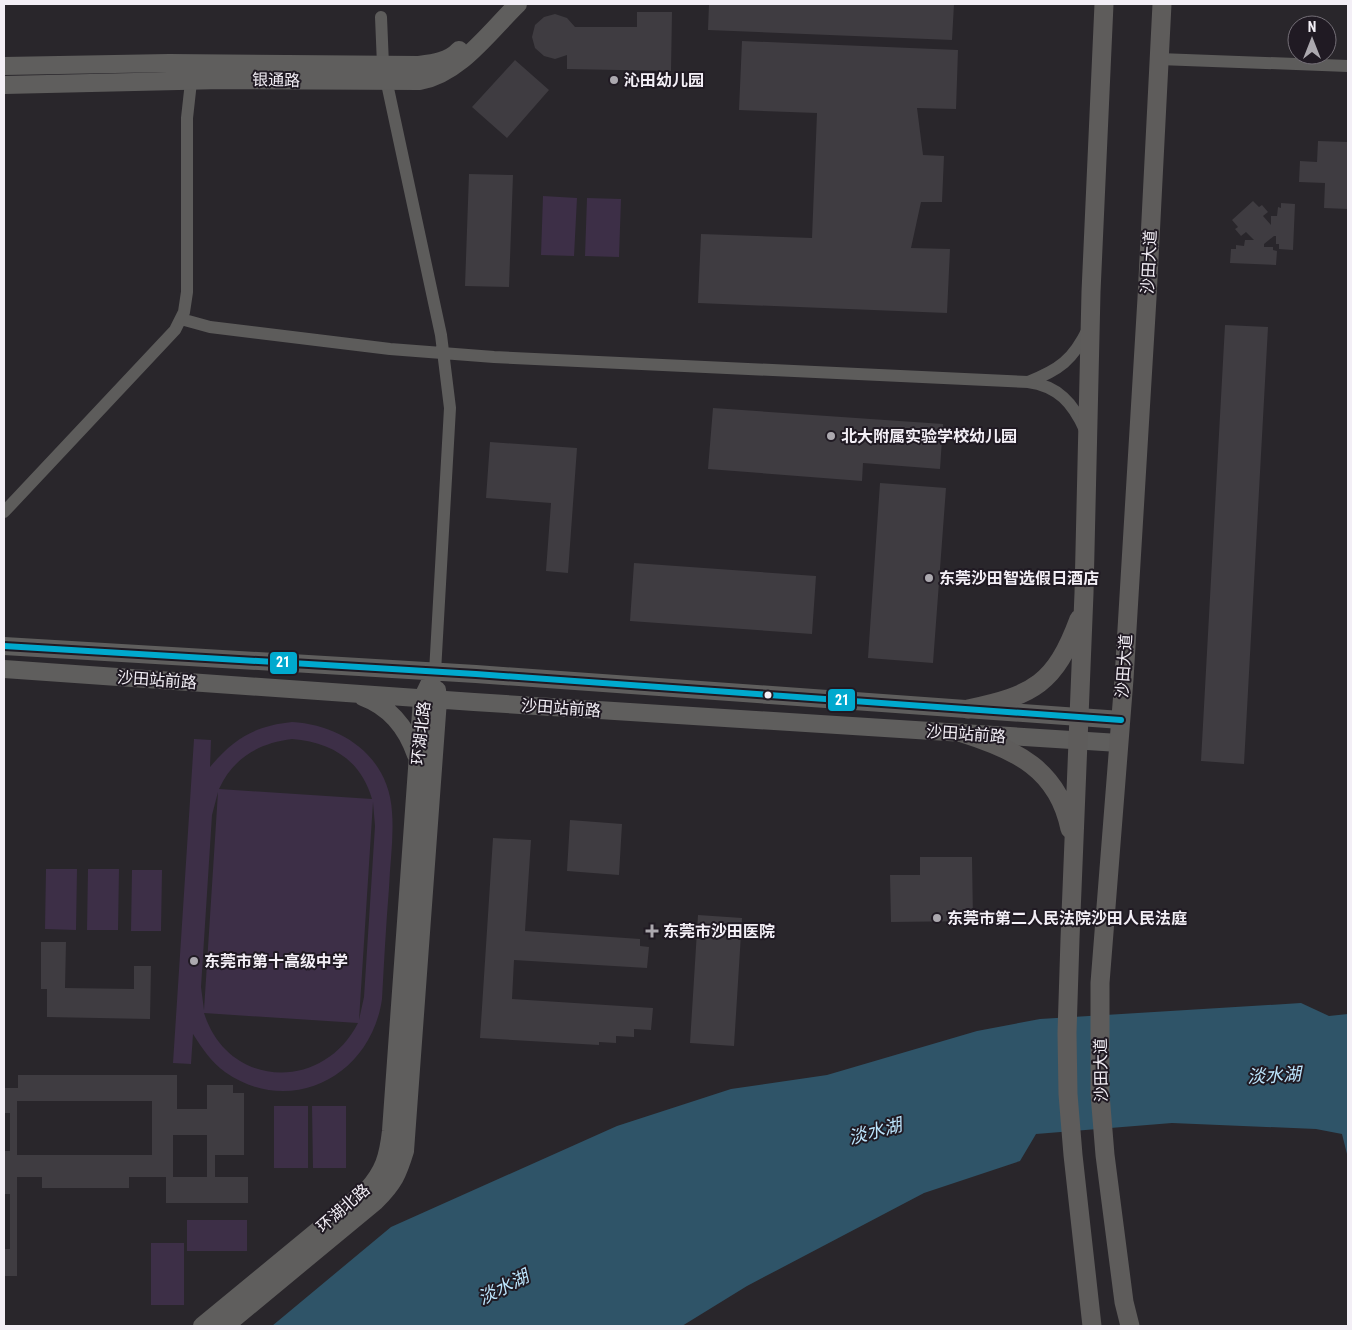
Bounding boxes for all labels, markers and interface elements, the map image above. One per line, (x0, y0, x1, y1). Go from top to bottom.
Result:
north arrow (1287, 15, 1337, 65)
text: N (1308, 19, 1316, 35)
street label: 银通路 (252, 70, 300, 90)
place label: 沁田幼儿园 (624, 71, 704, 90)
marker: 沁田幼儿园 (608, 74, 620, 86)
street label: 沙田大道 (1138, 230, 1160, 294)
place label: 北大附属实验学校幼儿园 (841, 427, 1017, 446)
marker: 北大附属实验学校幼儿园 (825, 430, 837, 442)
place label: 东莞沙田智选假日酒店 (939, 569, 1099, 588)
marker: 东莞沙田智选假日酒店 (923, 572, 935, 584)
street label: 沙田大道 (1112, 633, 1136, 699)
line badge: 21 (269, 651, 298, 675)
text: 21 (276, 654, 290, 670)
street label: 沙田站前路 (116, 668, 198, 692)
line badge: 21 (827, 688, 856, 712)
unlabelled marker (763, 690, 773, 700)
text: 21 (835, 692, 849, 708)
street label: 沙田站前路 (520, 696, 602, 720)
street label: 环湖北路 (408, 700, 434, 766)
street label: 沙田站前路 (925, 722, 1007, 746)
place label: 东莞市第二人民法院沙田人民法庭 (947, 909, 1187, 928)
marker: 东莞市第二人民法院沙田人民法庭 (931, 912, 943, 924)
place label: 东莞市沙田医院 (663, 922, 775, 941)
marker: 东莞市沙田医院 (645, 924, 659, 938)
place label: 东莞市第十高级中学 (204, 952, 348, 971)
marker: 东莞市第十高级中学 (188, 955, 200, 967)
street label: 沙田大道 (1091, 1038, 1111, 1102)
water label: 淡水湖 (1246, 1063, 1305, 1087)
water label: 淡水湖 (846, 1113, 907, 1148)
street label: 环湖北路 (313, 1180, 373, 1236)
water label: 淡水湖 (474, 1264, 534, 1309)

